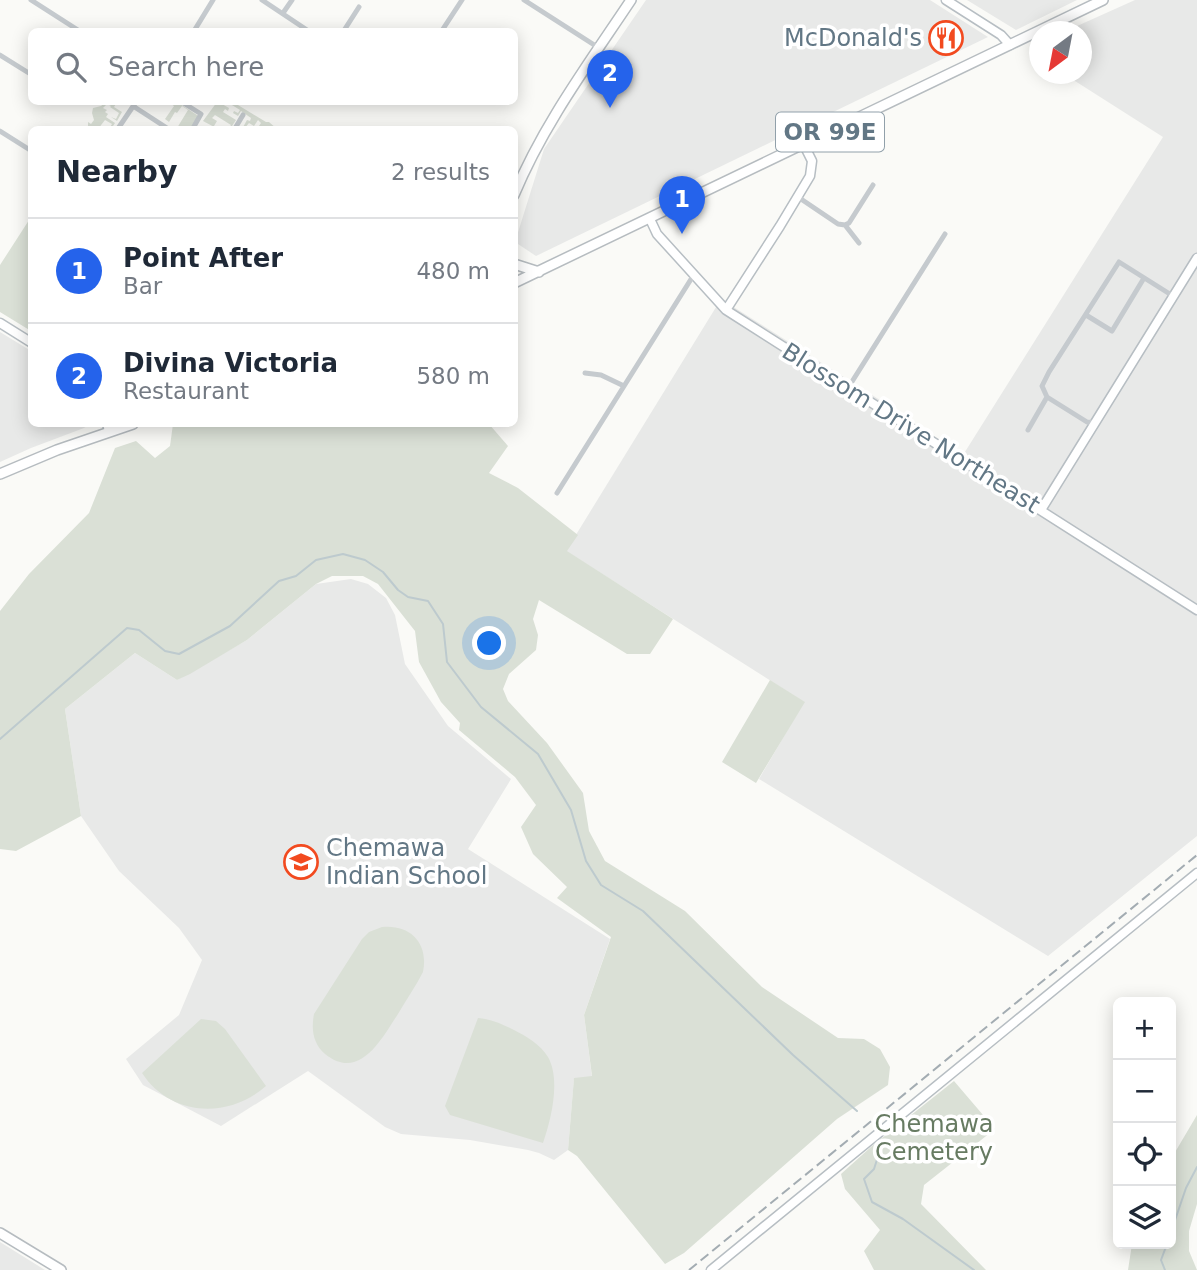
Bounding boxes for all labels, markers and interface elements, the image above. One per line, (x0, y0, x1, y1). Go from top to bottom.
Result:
restaurant icon: McDonald's (927, 19, 965, 57)
north arrow (1029, 21, 1092, 84)
place label: McDonald's (784, 24, 922, 52)
search box (28, 28, 518, 105)
icon: search (52, 48, 90, 86)
pin: 2 (587, 50, 633, 108)
text: Search here (108, 52, 264, 82)
road number: OR 99E (776, 113, 884, 152)
text: Nearby (56, 154, 178, 189)
text: 2 results (391, 159, 490, 185)
pin: 1 (659, 176, 705, 234)
text: Point After (123, 243, 283, 273)
text: 1 (71, 258, 87, 284)
text: 480 m (416, 258, 490, 284)
text: Bar (123, 273, 162, 299)
street label: Blossom Drive Northeast (777, 337, 1045, 519)
text: Divina Victoria (123, 348, 338, 378)
text: 2 (71, 363, 87, 389)
text: 580 m (416, 363, 490, 389)
text: Restaurant (123, 378, 249, 404)
your location (472, 626, 506, 660)
place label: Chemawa Indian School (326, 834, 487, 890)
school or university icon: Chemawa Indian School (282, 843, 320, 881)
map controls (1113, 997, 1176, 1249)
button: + (1113, 997, 1176, 1060)
button: − (1113, 1060, 1176, 1123)
park label: Chemawa Cemetery (874, 1110, 994, 1166)
button: locate (1113, 1123, 1176, 1186)
button: layers (1113, 1186, 1176, 1249)

